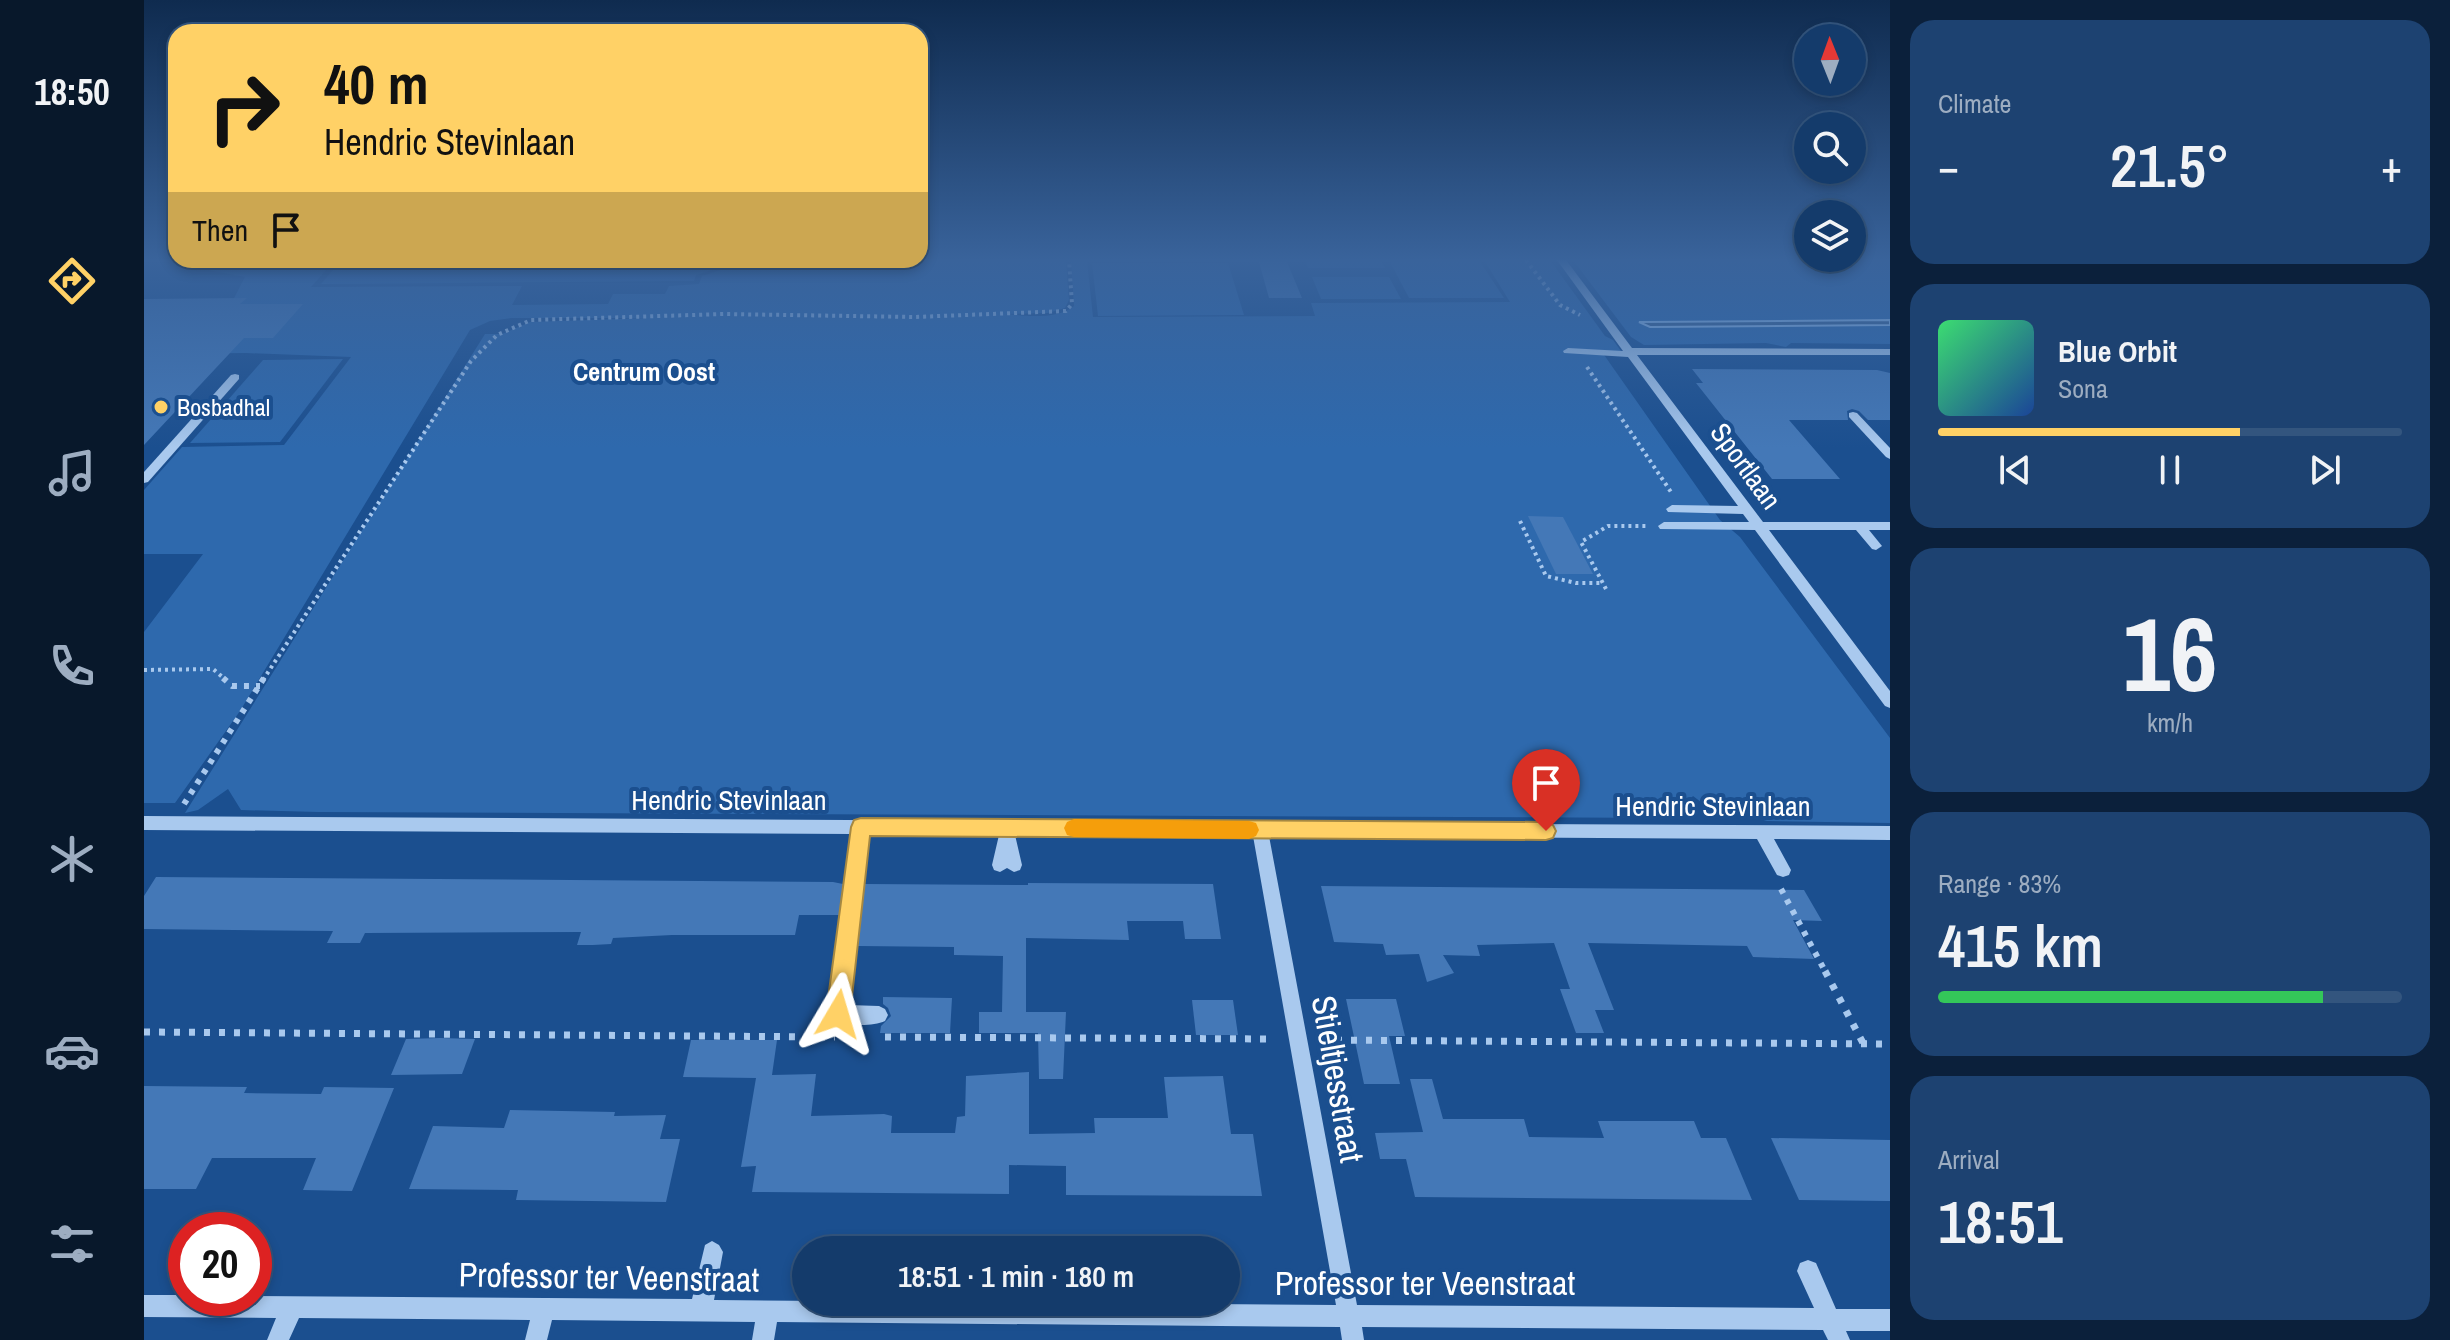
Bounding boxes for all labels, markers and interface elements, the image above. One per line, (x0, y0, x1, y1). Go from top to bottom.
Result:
north arrow (1794, 24, 1866, 96)
map controls (1794, 24, 1866, 272)
text: 40 m (324, 46, 429, 121)
icon: right (192, 56, 296, 160)
text: 18:50 (34, 68, 110, 116)
text: Climate (1938, 86, 2011, 121)
button: search (1794, 112, 1866, 184)
text: Hendric Stevinlaan (324, 118, 575, 166)
text: 21.5° (2110, 125, 2230, 206)
text: − (1938, 136, 1959, 196)
text: + (2381, 136, 2402, 196)
button: layers (1794, 200, 1866, 272)
icon: arrive (264, 208, 308, 252)
text: Then (192, 210, 248, 250)
icon: directions (44, 253, 100, 309)
text: Blue Orbit (2058, 331, 2177, 371)
district label: Centrum Oost (573, 354, 715, 389)
text: Sona (2058, 371, 2108, 406)
place label: Bosbadhal (177, 391, 270, 423)
marker: Bosbadhal (152, 398, 170, 416)
street label: Sportlaan (1702, 415, 1790, 517)
icon: music (44, 445, 100, 501)
icon: previous (1993, 448, 2037, 492)
icon: pause (2148, 448, 2192, 492)
icon: next (2303, 448, 2347, 492)
text: 16 (2123, 583, 2217, 723)
icon: phone (44, 638, 100, 694)
text: km/h (2147, 705, 2193, 740)
pin (1512, 749, 1580, 831)
icon: arrive (1524, 761, 1568, 805)
street label: Hendric Stevinlaan (631, 781, 827, 819)
street label: Hendric Stevinlaan (1615, 787, 1811, 825)
icon: climate (44, 831, 100, 887)
text: Range · 83% (1938, 866, 2061, 901)
text: 415 km (1938, 905, 2103, 986)
position arrow (796, 972, 880, 1056)
street label: Stieltjesstraat (1301, 992, 1375, 1166)
icon: car (44, 1023, 100, 1079)
text: Arrival (1938, 1142, 2000, 1177)
text: 18:51 (1938, 1181, 2063, 1262)
speed limit sign: 20 (168, 1212, 272, 1316)
icon: filters (44, 1216, 100, 1272)
street label: Professor ter Veenstraat (458, 1251, 760, 1303)
text: 18:51 · 1 min · 180 m (898, 1256, 1134, 1296)
street label: Professor ter Veenstraat (1275, 1260, 1576, 1306)

